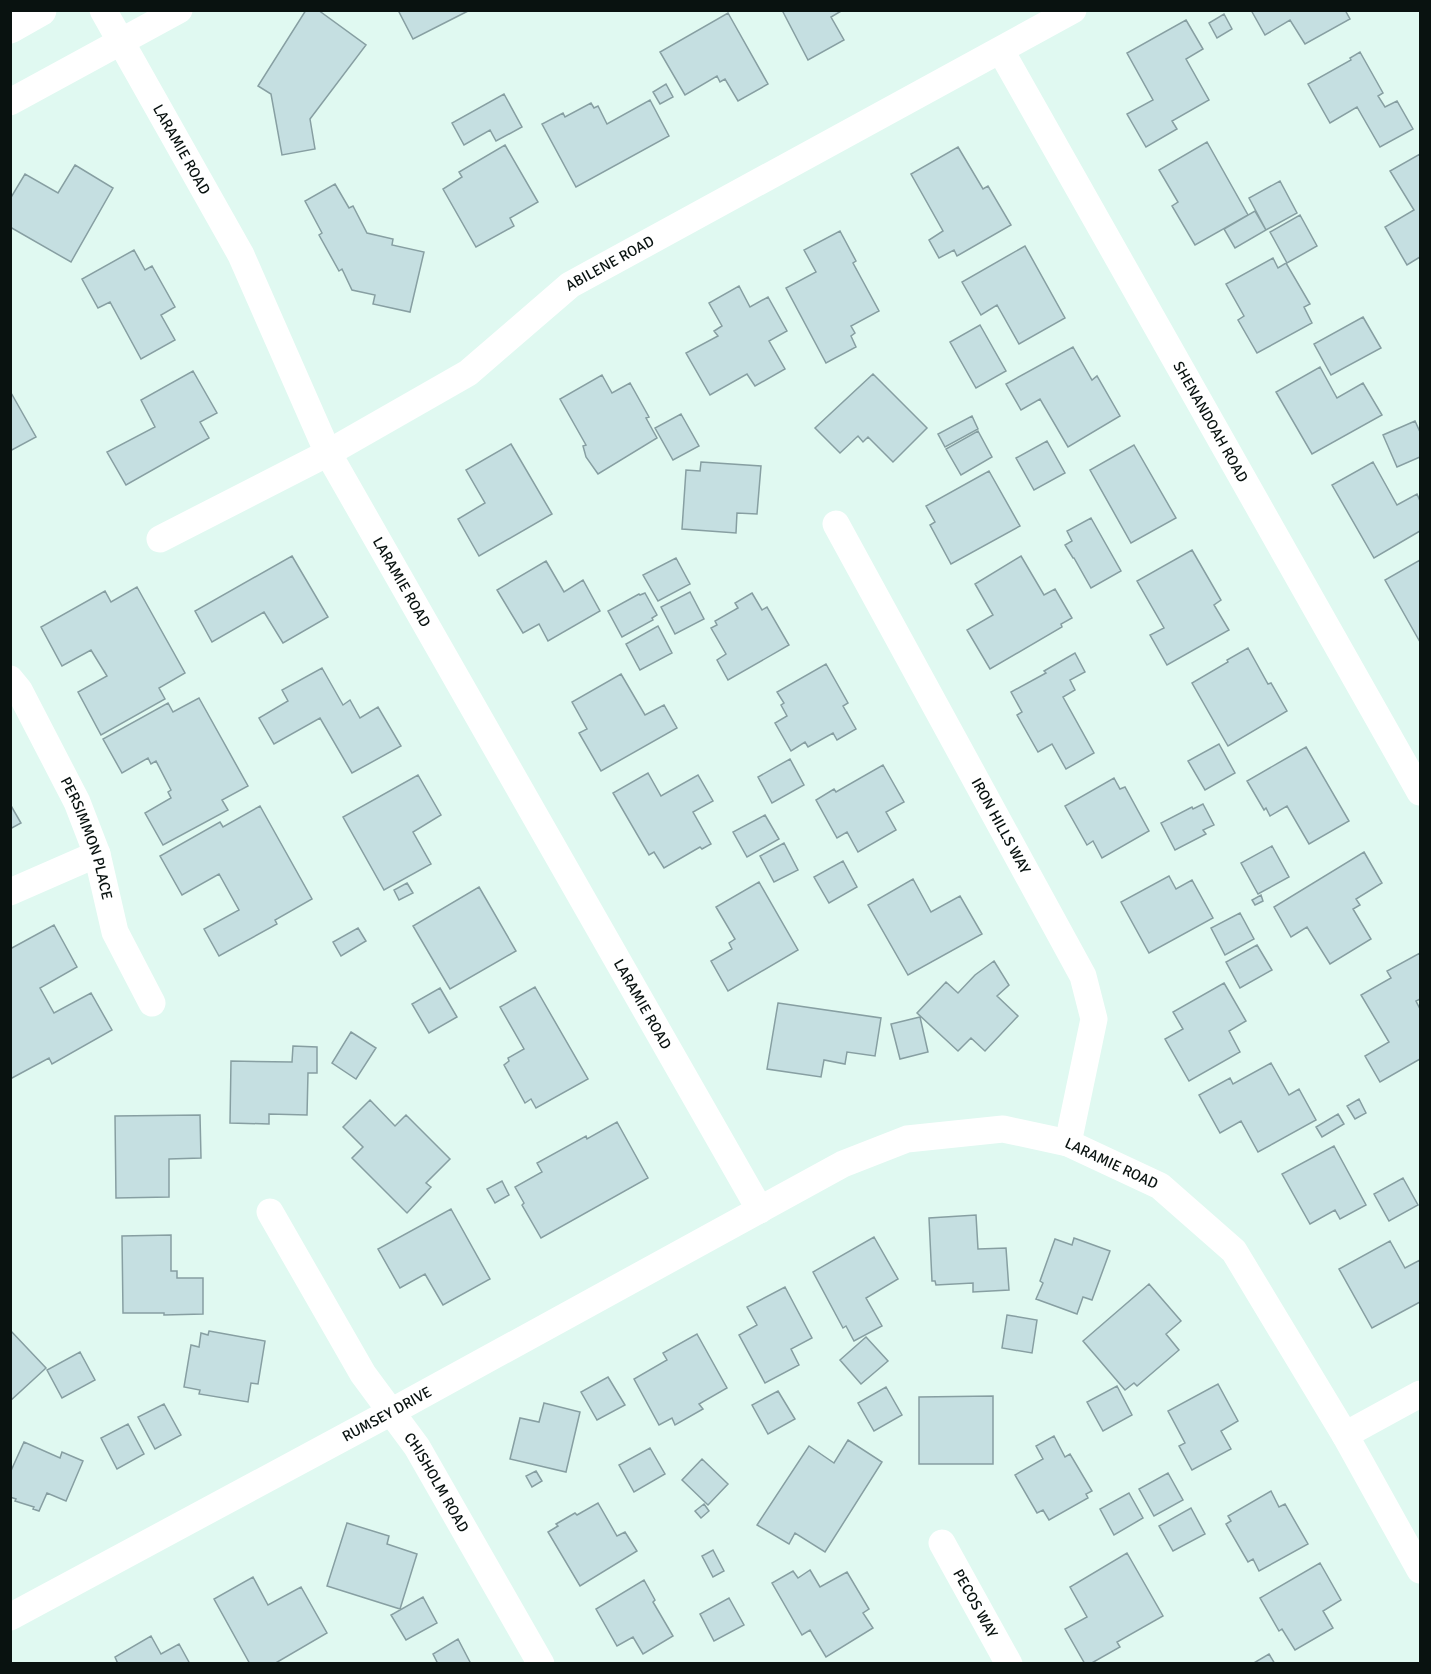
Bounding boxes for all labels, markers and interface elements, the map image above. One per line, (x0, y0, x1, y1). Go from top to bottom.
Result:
street label: LARAMIE ROAD (149, 101, 214, 198)
street label: ABILENE ROAD (562, 232, 657, 295)
street label: SHENANDOAH ROAD (1169, 358, 1252, 485)
street label: LARAMIE ROAD (369, 534, 434, 630)
street label: PERSIMMON PLACE (57, 774, 116, 901)
street label: IRON HILLS WAY (968, 775, 1035, 877)
street label: LARAMIE ROAD (610, 956, 675, 1052)
street label: LARAMIE ROAD (1062, 1134, 1161, 1193)
street label: RUMSEY DRIVE (339, 1383, 435, 1446)
street label: CHISHOLM ROAD (400, 1429, 473, 1535)
street label: PECOS WAY (949, 1566, 1002, 1641)

